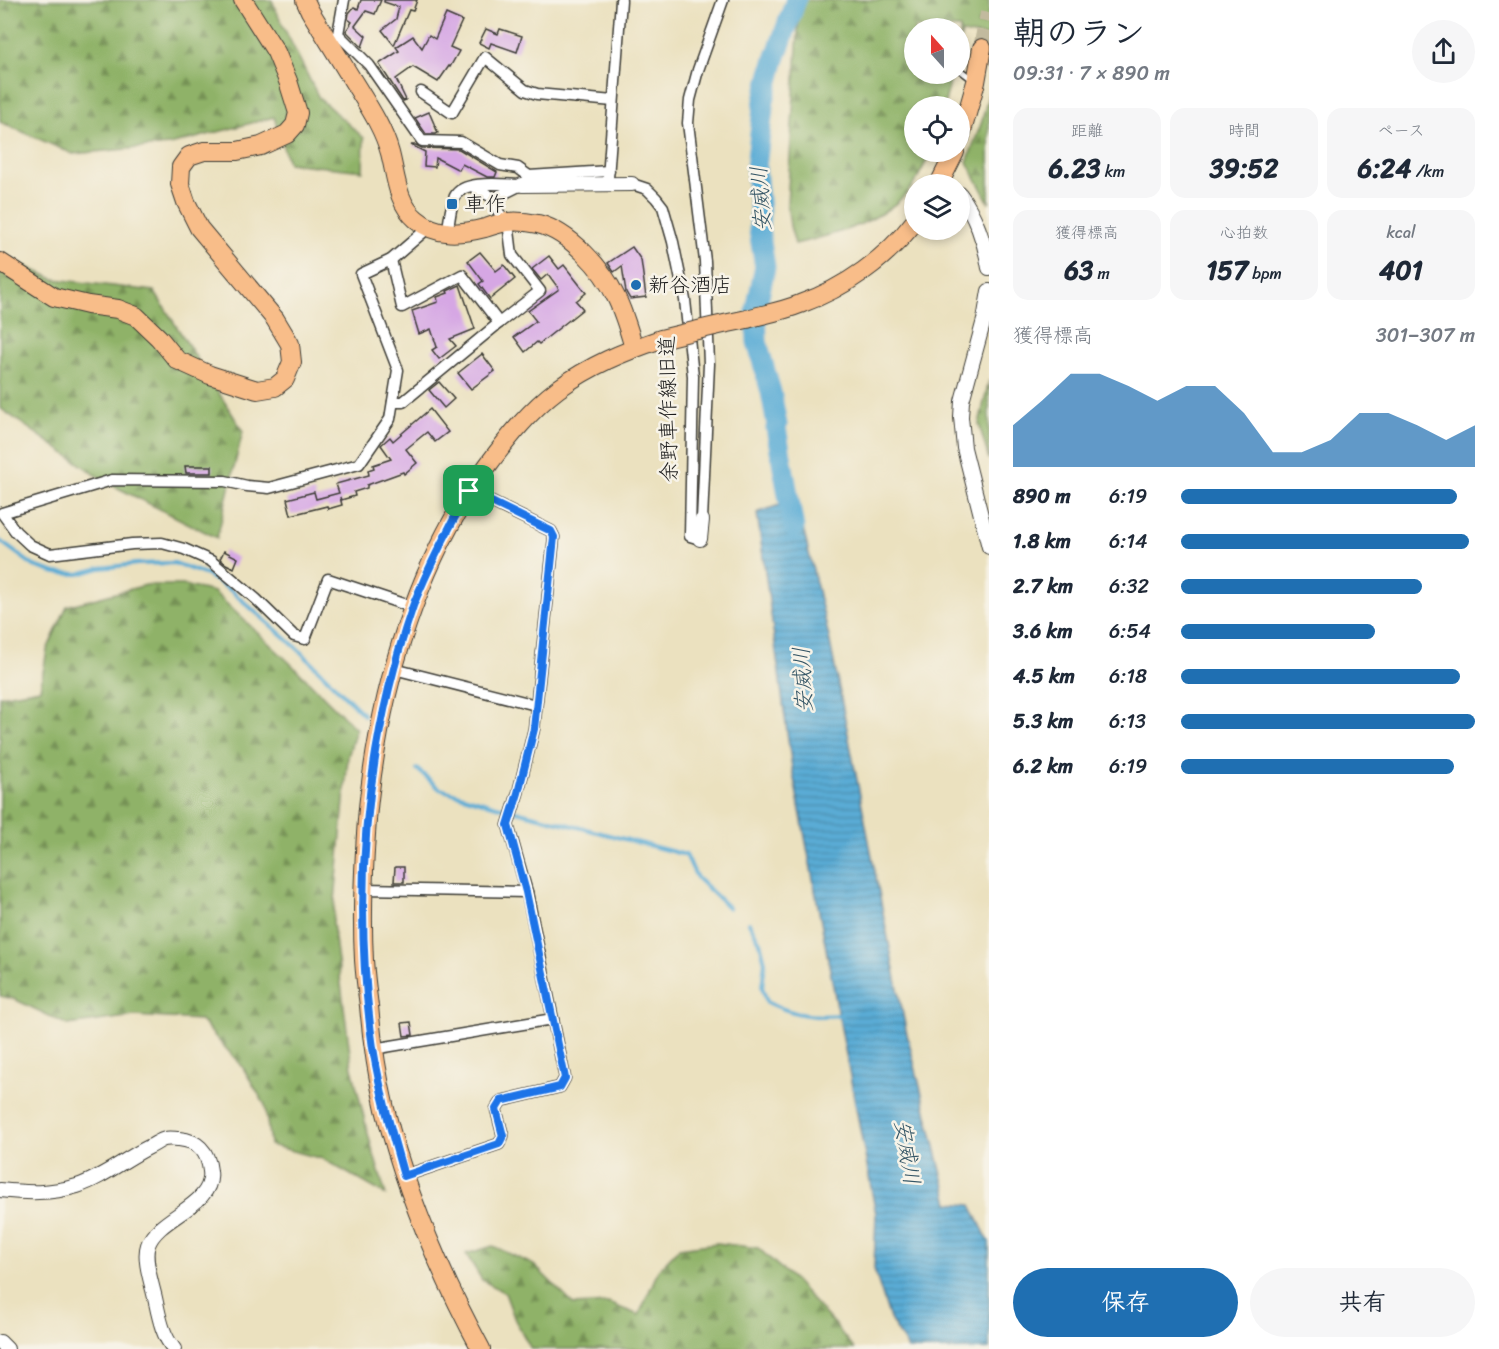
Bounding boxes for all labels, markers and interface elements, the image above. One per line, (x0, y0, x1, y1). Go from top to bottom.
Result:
text: 朝のラン (1013, 4, 1145, 62)
north arrow (904, 18, 970, 84)
map controls (904, 18, 970, 240)
button: share (1412, 20, 1475, 83)
text: 09:31 · 7 × 890 m (1013, 56, 1170, 91)
button: locate (904, 96, 970, 162)
text: 距離 (1071, 116, 1103, 145)
text: 時間 (1228, 116, 1260, 145)
text: ペース (1377, 116, 1425, 145)
text: 6.23 (1049, 145, 1100, 191)
text: 39:52 (1210, 145, 1278, 191)
text: 6:24 (1358, 145, 1411, 191)
text: km (1100, 157, 1125, 186)
text: /km (1411, 157, 1444, 186)
water label: 安威川 (739, 165, 782, 233)
button: layers (904, 174, 970, 240)
place label: 車作 (464, 185, 506, 223)
marker: 車作 (445, 197, 459, 211)
text: 獲得標高 (1055, 218, 1119, 247)
text: 心拍数 (1220, 218, 1268, 247)
text: kcal (1386, 218, 1416, 247)
text: 63 (1064, 247, 1093, 293)
text: 157 (1206, 247, 1248, 293)
text: 401 (1379, 247, 1423, 293)
text: m (1093, 259, 1110, 288)
text: bpm (1248, 259, 1282, 288)
place label: 新谷酒店 (648, 266, 732, 304)
marker: 新谷酒店 (629, 278, 643, 292)
text: 獲得標高 (1013, 318, 1093, 353)
text: 301–307 m (1376, 318, 1475, 353)
street label: 余野車作線旧道 (648, 335, 688, 483)
pin (443, 465, 494, 516)
icon: arrive (452, 474, 485, 507)
text: 890 m (1013, 479, 1071, 514)
text: 6:19 (1109, 479, 1147, 514)
text: 1.8 km (1013, 524, 1071, 559)
text: 6:14 (1109, 524, 1147, 559)
text: 2.7 km (1013, 569, 1073, 604)
text: 6:32 (1109, 569, 1149, 604)
text: 3.6 km (1013, 614, 1073, 649)
text: 6:54 (1109, 614, 1151, 649)
water label: 安威川 (781, 646, 824, 714)
text: 4.5 km (1013, 659, 1075, 694)
text: 6:18 (1109, 659, 1147, 694)
text: 5.3 km (1013, 704, 1073, 739)
text: 6:13 (1109, 704, 1146, 739)
text: 6.2 km (1013, 749, 1073, 784)
text: 6:19 (1109, 749, 1147, 784)
water label: 安威川 (883, 1116, 932, 1188)
button: 保存 (1013, 1268, 1238, 1337)
button: 共有 (1250, 1268, 1475, 1337)

